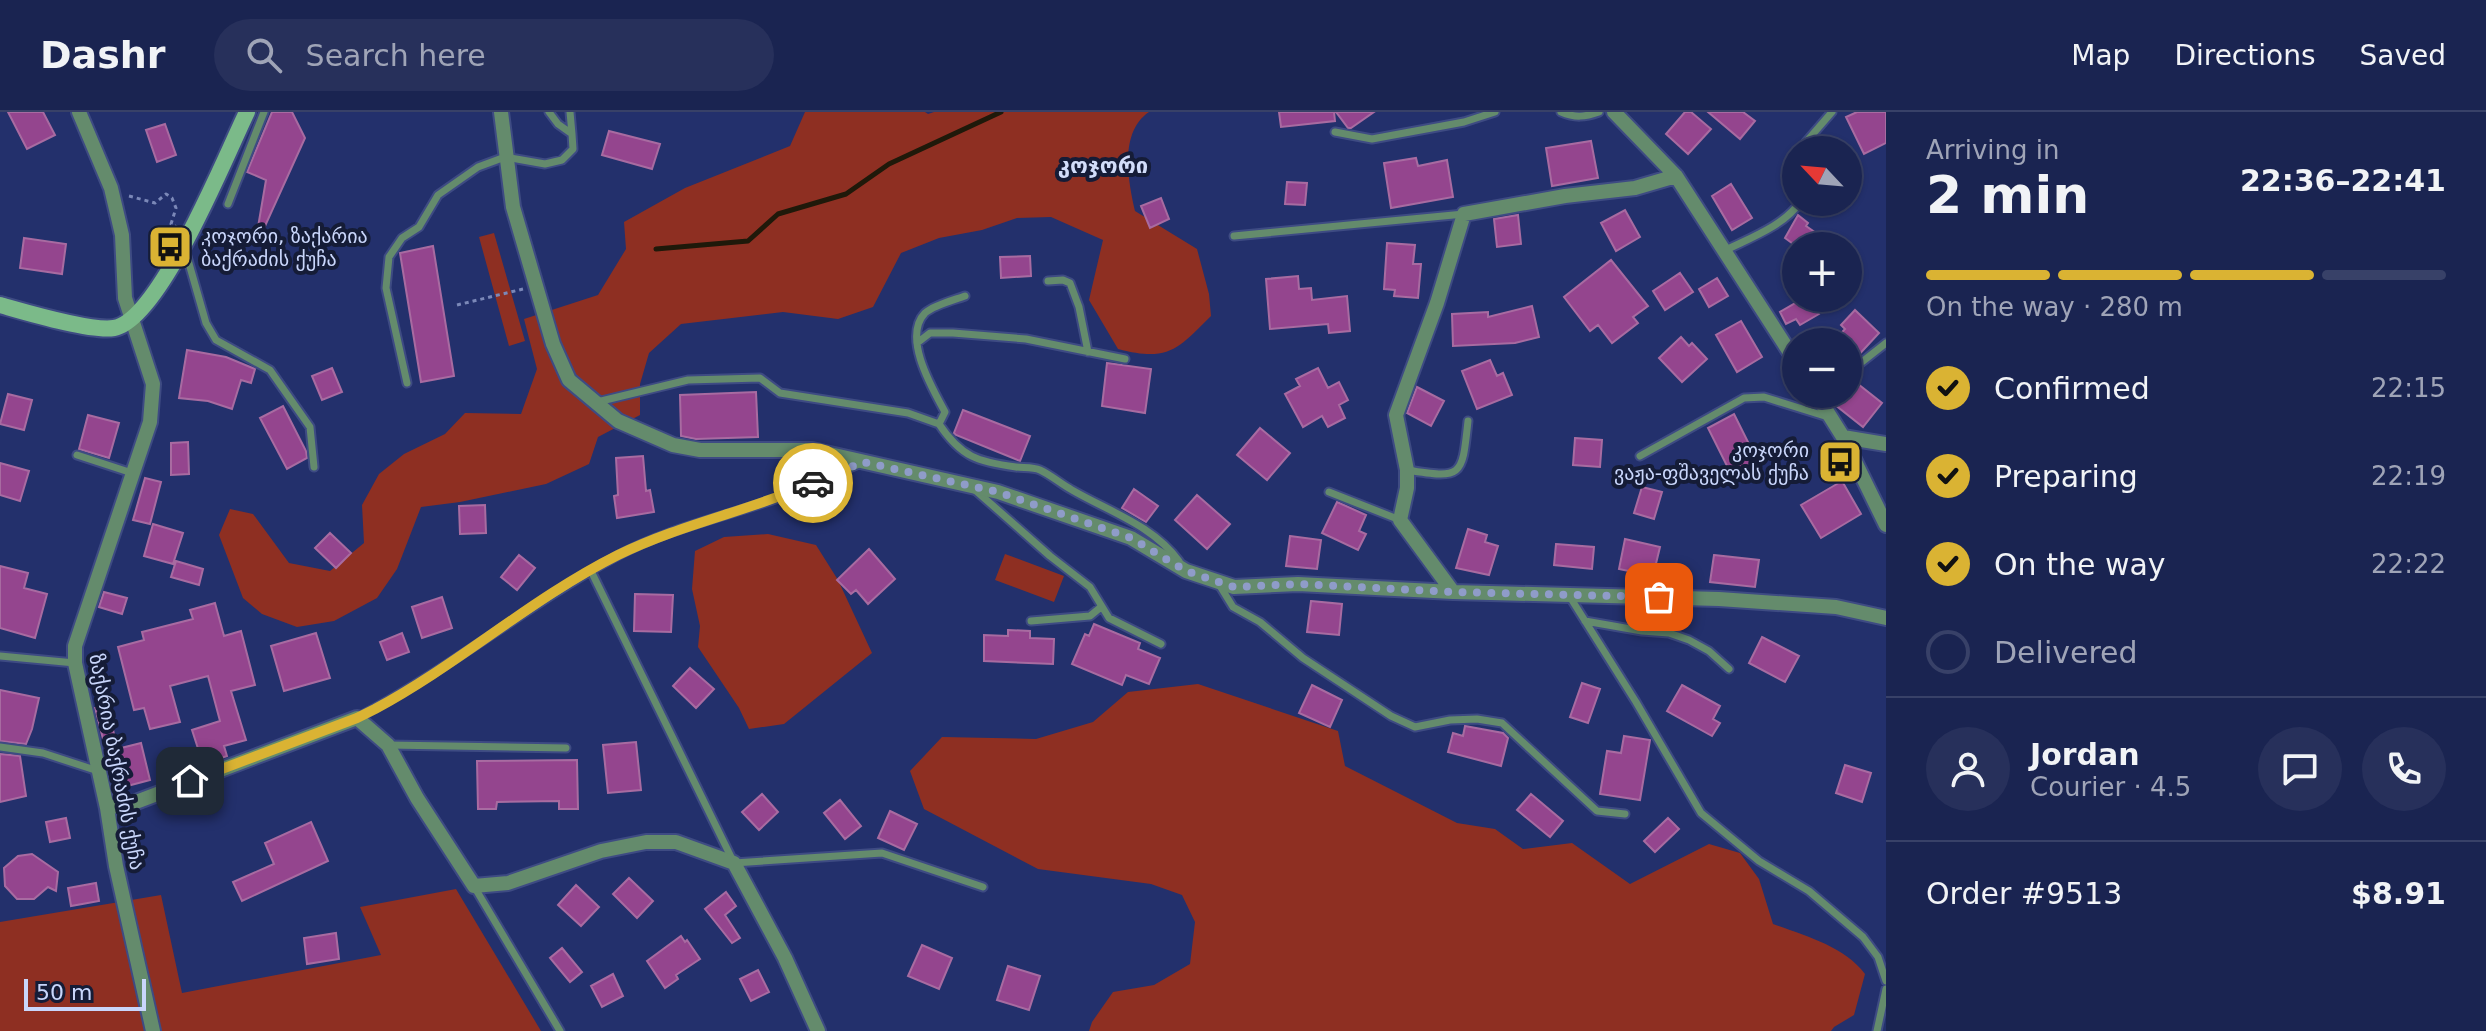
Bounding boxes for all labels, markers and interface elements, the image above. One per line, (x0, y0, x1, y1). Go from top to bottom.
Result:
search box (214, 19, 774, 91)
text: Dashr (40, 33, 166, 77)
icon: search (242, 33, 286, 77)
text: Search here (306, 38, 486, 73)
text: Map (2071, 39, 2130, 72)
text: Directions (2174, 39, 2315, 72)
text: Saved (2359, 39, 2446, 72)
text: Arriving in (1926, 135, 2060, 165)
north arrow (1782, 136, 1862, 216)
map controls (1782, 136, 1862, 408)
district label: კოჯორი (1058, 153, 1148, 178)
text: 22:36–22:41 (2240, 163, 2446, 198)
text: 2 min (1926, 165, 2089, 225)
bus stop icon: კოჯორი, ზაქარია ბაქრაძის ქუჩა (146, 223, 194, 271)
place label: კოჯორი, ზაქარია ბაქრაძის ქუჩა (201, 224, 368, 271)
button: + (1782, 232, 1862, 312)
text: On the way · 280 m (1926, 292, 2183, 322)
button: − (1782, 328, 1862, 408)
icon: check (1926, 366, 1970, 410)
text: Confirmed (1994, 371, 2150, 406)
text: 22:15 (2371, 373, 2446, 403)
place label: კოჯორი ვაჟა-ფშაველას ქუჩა (1614, 438, 1809, 485)
bus stop icon: კოჯორი ვაჟა-ფშაველას ქუჩა (1816, 438, 1864, 486)
courier (773, 443, 853, 523)
icon: check (1926, 454, 1970, 498)
text: Preparing (1994, 459, 2138, 494)
icon: car (791, 461, 835, 505)
text: 22:19 (2371, 461, 2446, 491)
icon: check (1926, 542, 1970, 586)
text: On the way (1994, 547, 2166, 582)
text: 22:22 (2371, 549, 2446, 579)
pin (1625, 563, 1693, 631)
icon: bag (1637, 575, 1681, 619)
text: Delivered (1994, 635, 2138, 670)
street label: ზაქარია ბაქრაძის ქუჩა (84, 652, 150, 872)
button: person (1926, 727, 2010, 811)
button: chat (2258, 727, 2342, 811)
button: phone (2362, 727, 2446, 811)
text: Jordan (2030, 737, 2140, 772)
pin (156, 747, 224, 815)
icon: home (168, 759, 212, 803)
text: Courier · 4.5 (2030, 772, 2191, 802)
text: Order #9513 (1926, 876, 2122, 911)
text: $8.91 (2351, 876, 2446, 911)
scale bar (24, 975, 146, 1011)
text: 50 m (36, 980, 92, 1005)

